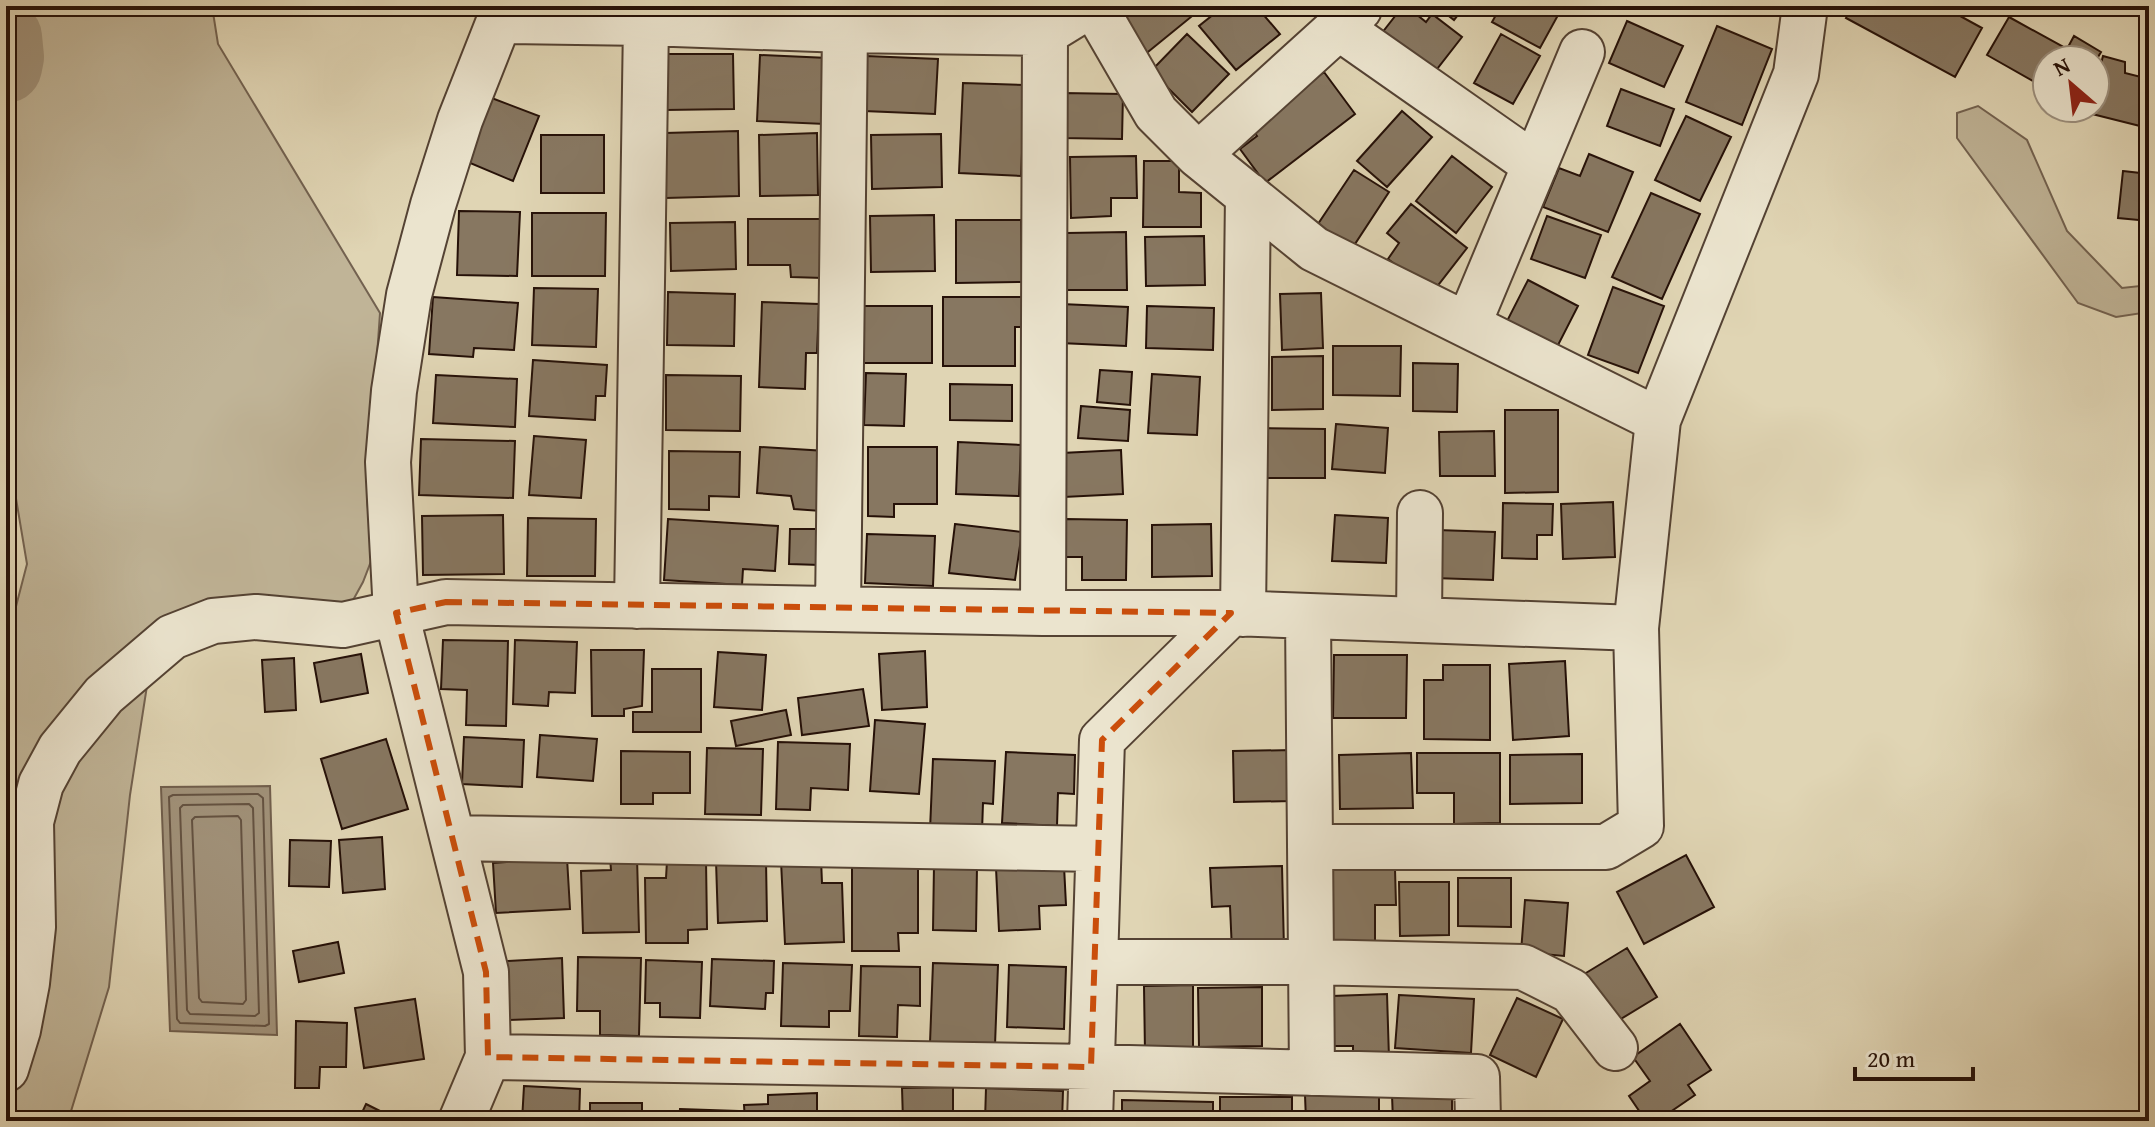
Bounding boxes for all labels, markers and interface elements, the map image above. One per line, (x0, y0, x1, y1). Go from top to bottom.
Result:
north arrow (2031, 44, 2111, 124)
text: N (2048, 49, 2076, 84)
scale bar (1855, 1031, 1973, 1081)
text: 20 m (1867, 1041, 1915, 1076)

